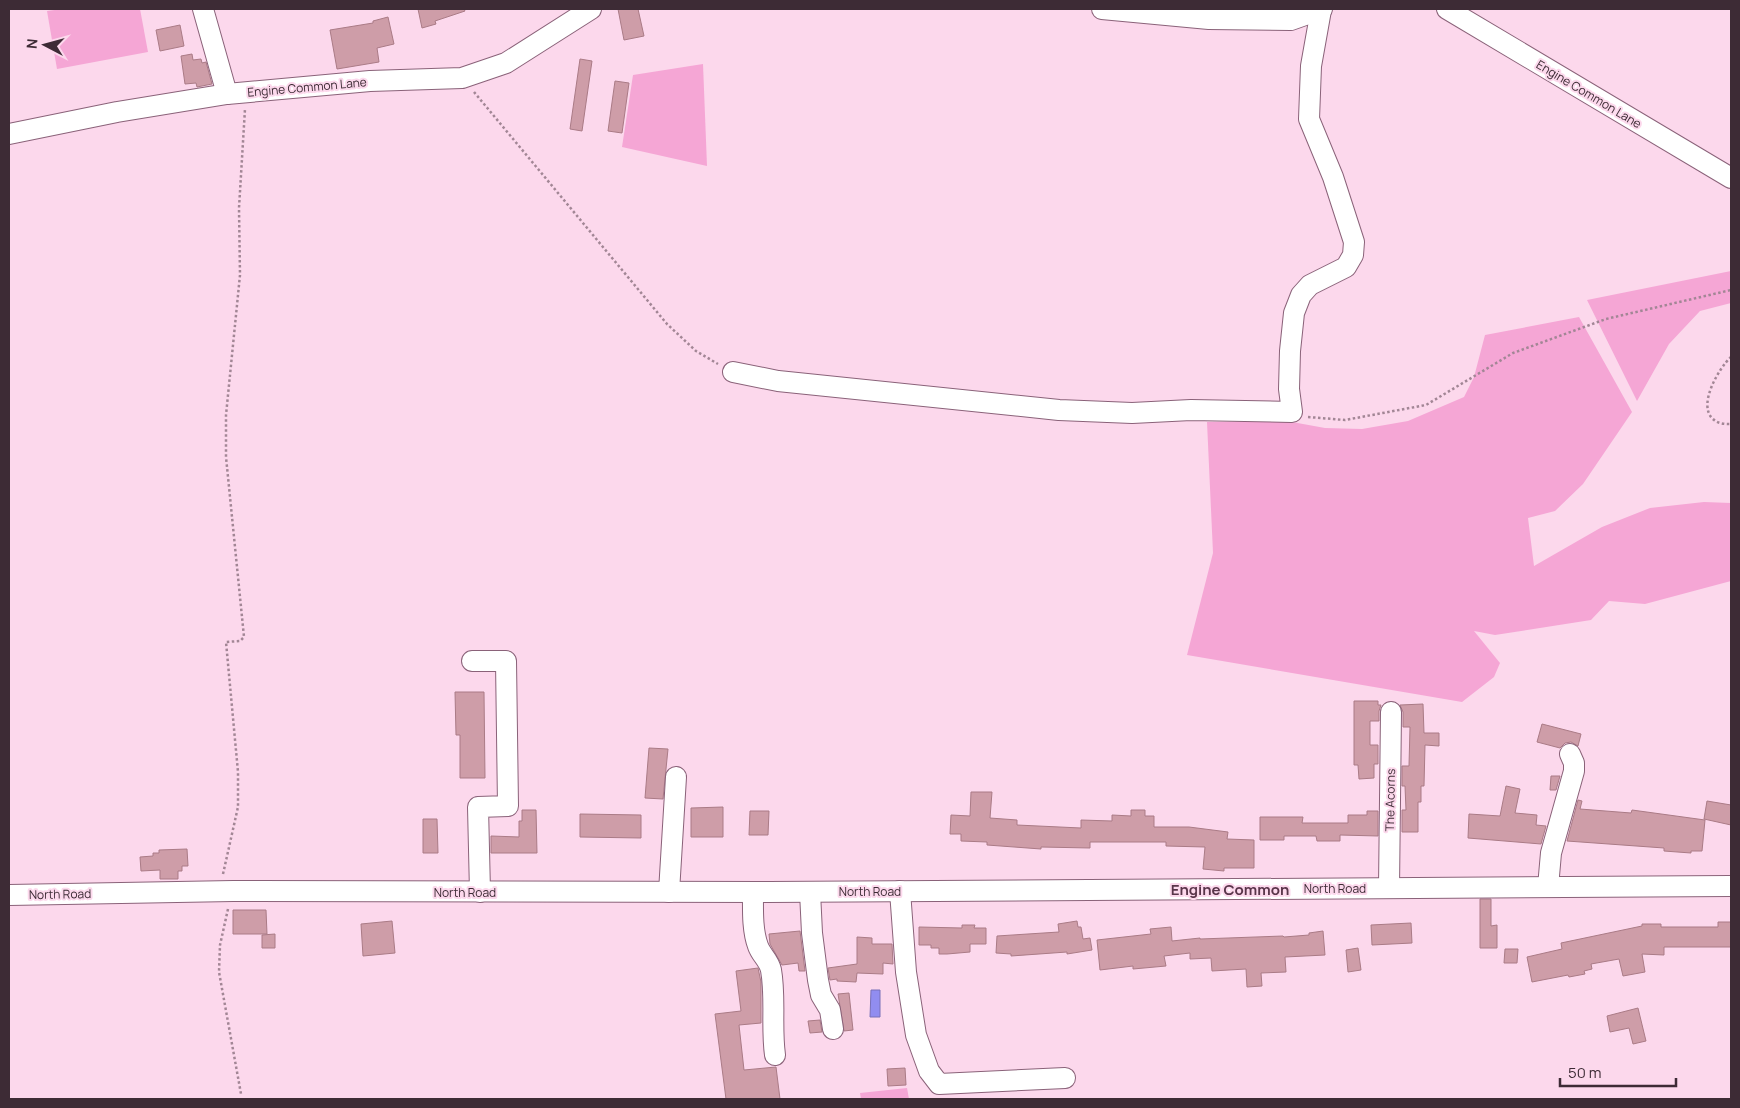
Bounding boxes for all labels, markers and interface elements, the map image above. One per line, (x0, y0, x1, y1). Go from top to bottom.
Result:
north arrow (20, 20, 70, 70)
text: N (22, 38, 42, 50)
street label: Engine Common Lane (1533, 56, 1645, 132)
street label: Engine Common Lane (247, 73, 367, 101)
street label: The Acorns (1381, 769, 1399, 831)
district label: Engine Common (1171, 879, 1289, 900)
street label: North Road (1304, 880, 1366, 897)
street label: North Road (839, 883, 901, 900)
street label: North Road (434, 884, 496, 901)
street label: North Road (29, 885, 91, 903)
scale bar (1560, 1056, 1676, 1088)
text: 50 m (1568, 1062, 1602, 1083)

